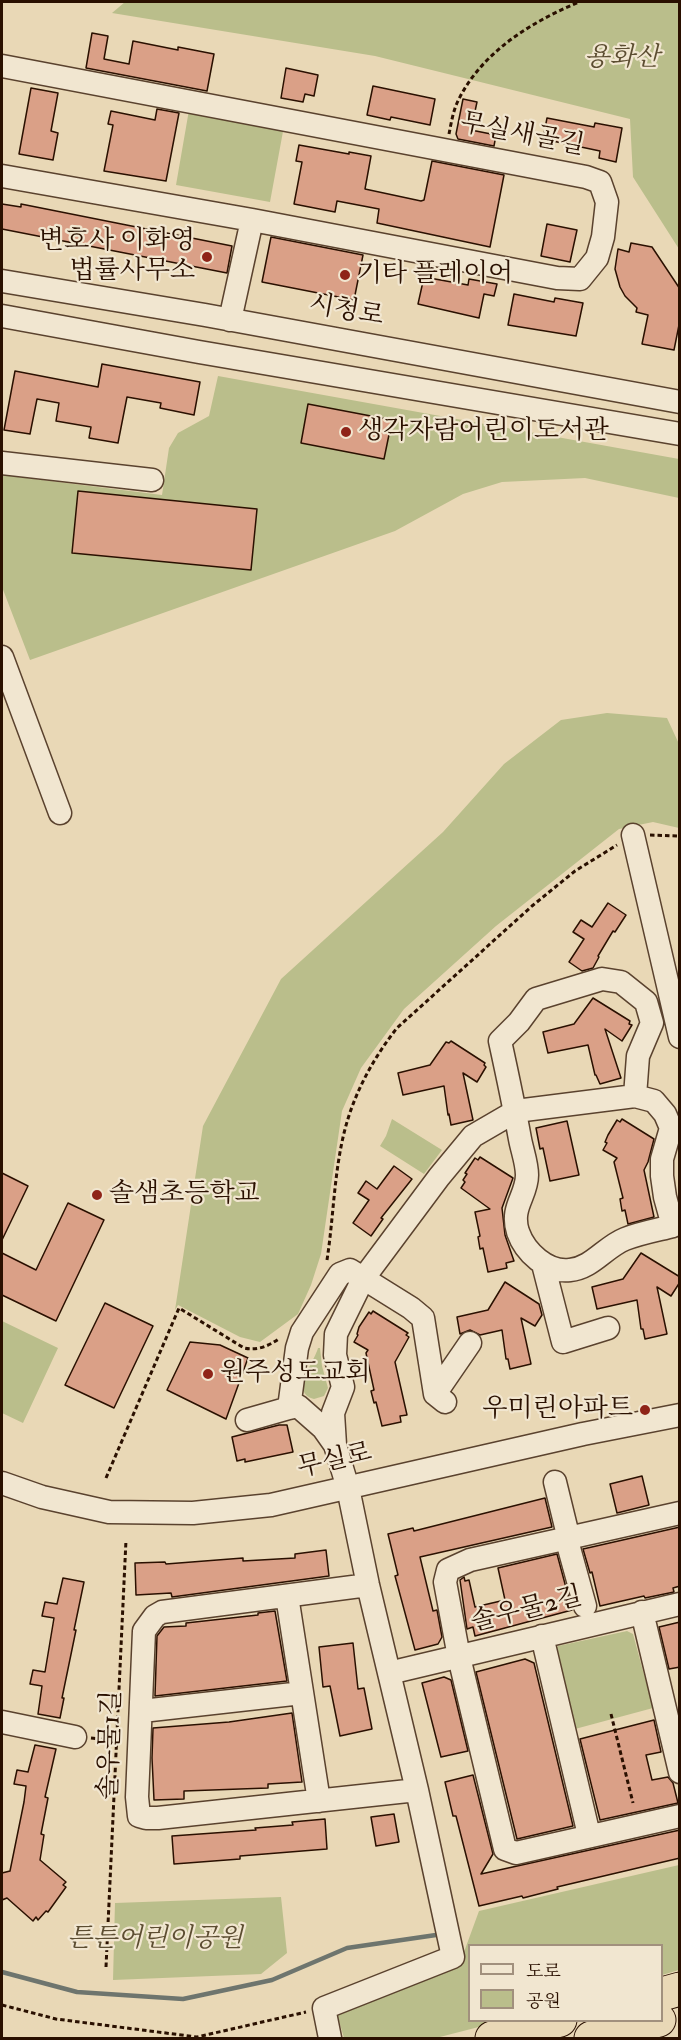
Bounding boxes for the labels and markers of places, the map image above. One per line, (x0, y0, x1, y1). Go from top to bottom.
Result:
place label: 변호사 이화영 법률사무소 (39, 226, 195, 288)
marker: 변호사 이화영 법률사무소 (200, 250, 214, 264)
place label: 기타 플레이어 (357, 259, 513, 291)
marker: 기타 플레이어 (338, 268, 352, 282)
place label: 생각자람어린이도서관 (358, 416, 609, 448)
marker: 생각자람어린이도서관 (339, 425, 353, 439)
place label: 솔샘초등학교 (109, 1179, 260, 1211)
marker: 솔샘초등학교 (90, 1188, 104, 1202)
place label: 원주성도교회 (220, 1358, 371, 1390)
marker: 원주성도교회 (201, 1367, 215, 1381)
place label: 우미린아파트 (482, 1394, 633, 1426)
marker: 우미린아파트 (638, 1403, 652, 1417)

